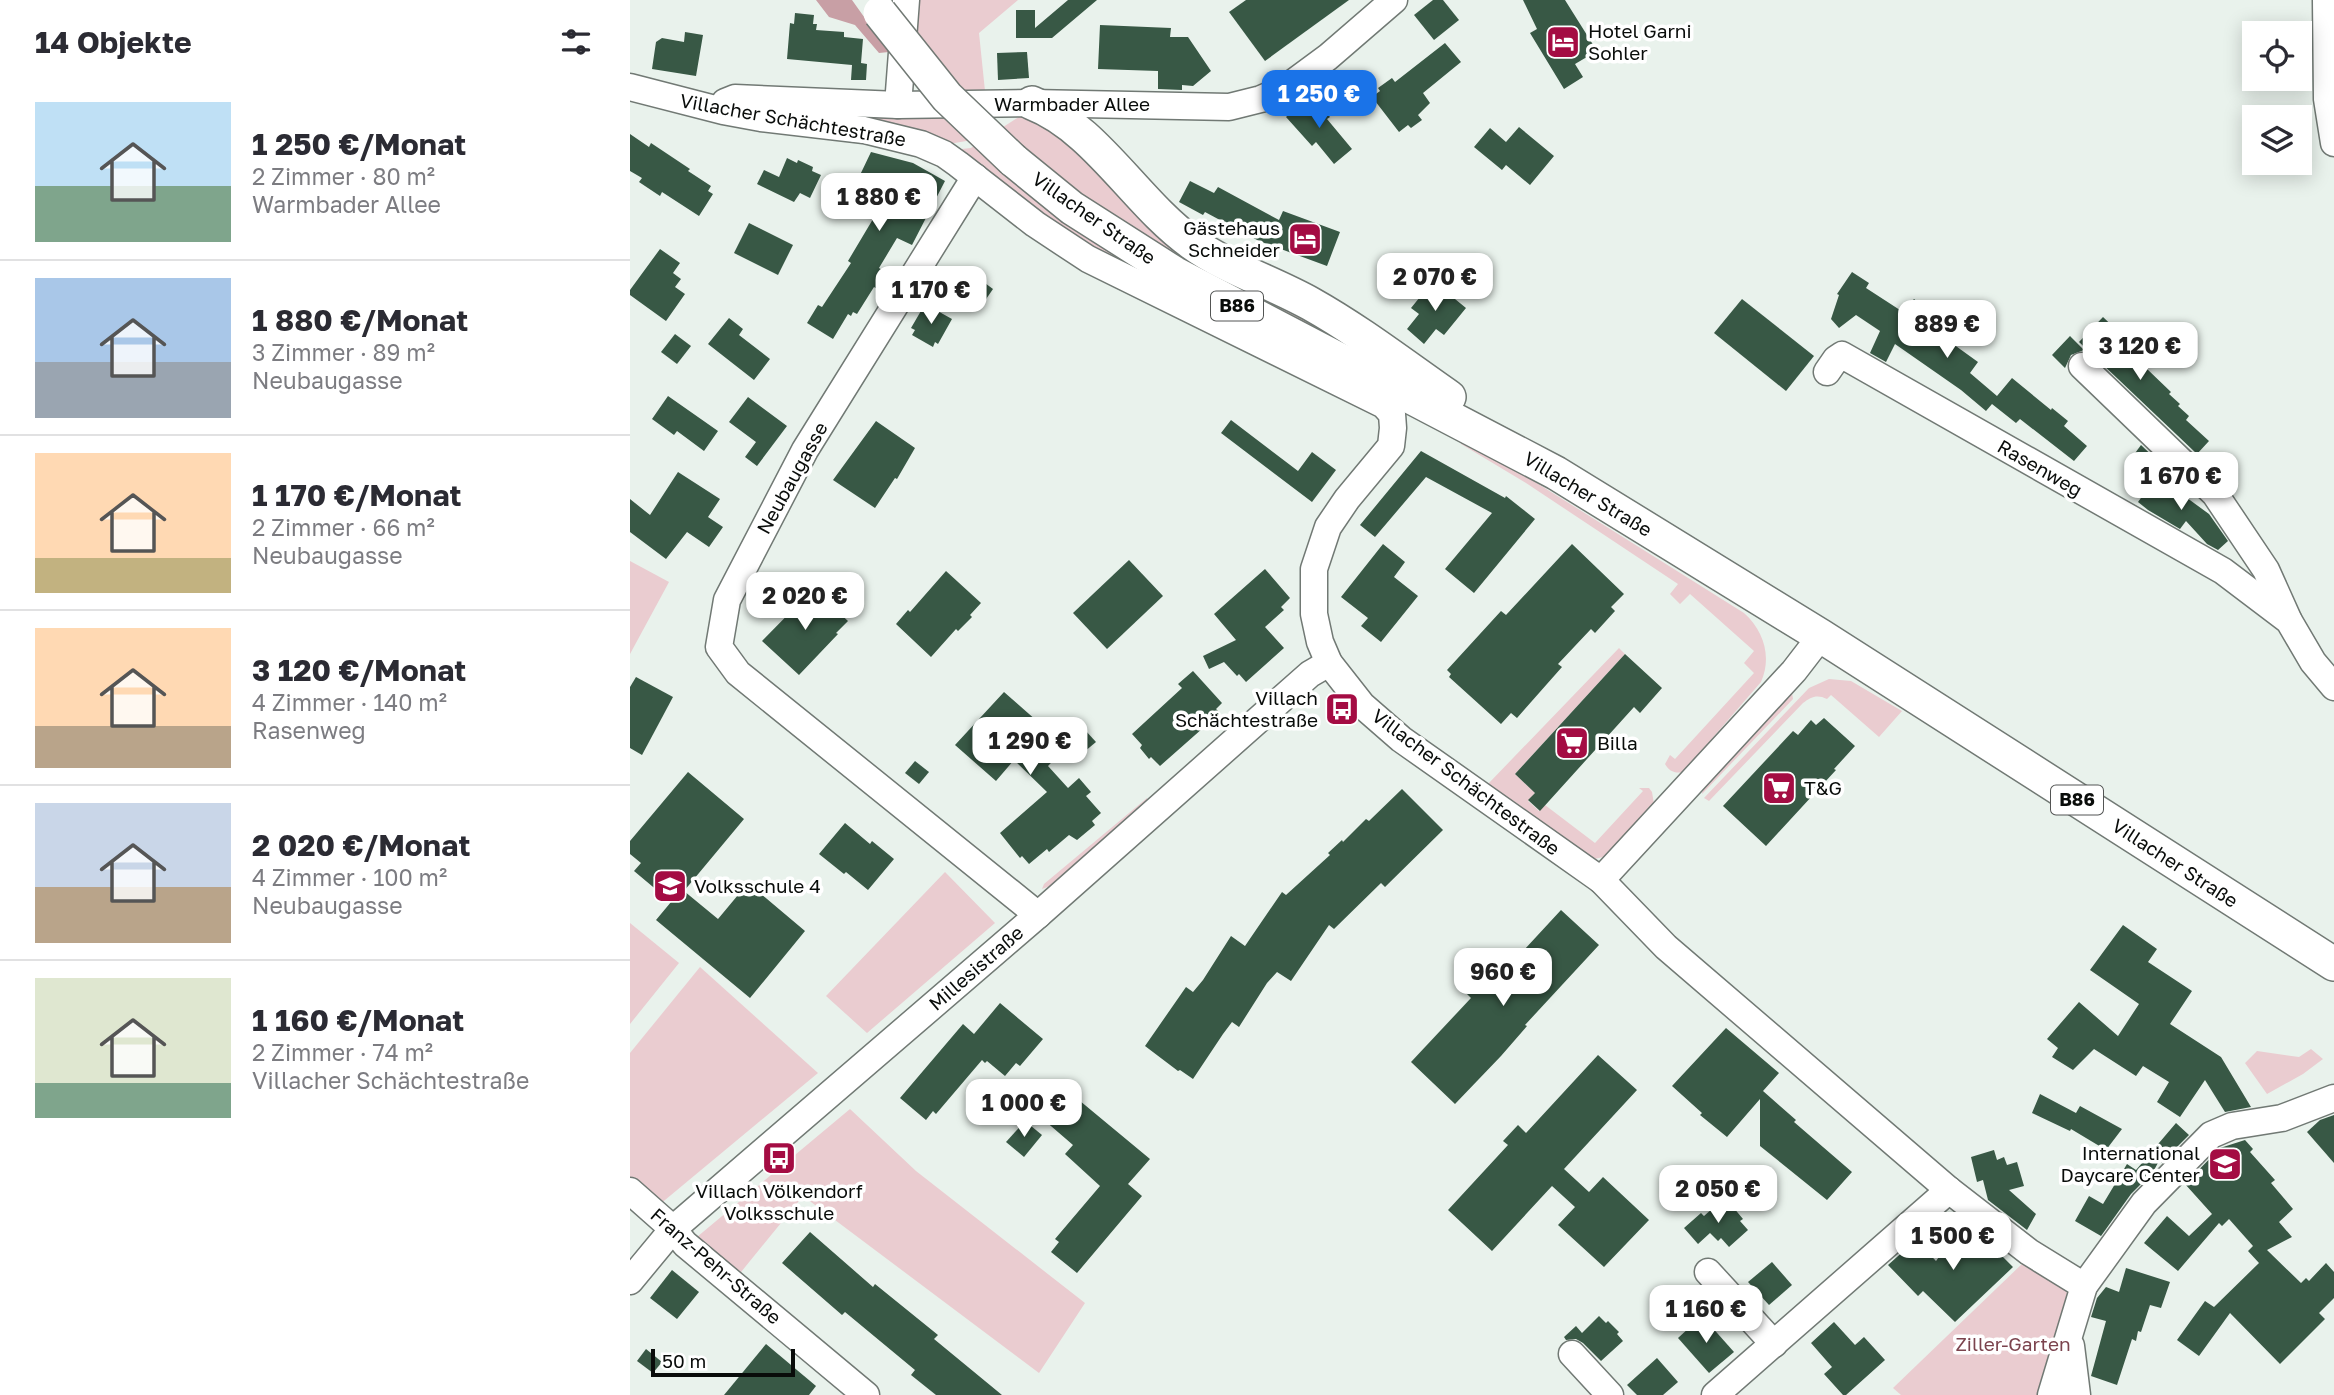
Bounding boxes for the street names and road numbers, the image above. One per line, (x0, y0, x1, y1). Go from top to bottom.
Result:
street label: Villacher Schächtestraße (678, 88, 908, 151)
street label: Warmbader Allee (994, 92, 1150, 115)
street label: Villacher Straße (1028, 166, 1160, 269)
road number: B86 (1211, 292, 1263, 320)
street label: Neubaugasse (751, 418, 832, 538)
street label: Rasenweg (1994, 434, 2087, 501)
street label: Villacher Straße (1520, 446, 1656, 541)
street label: Villacher Schächtestraße (1368, 704, 1565, 860)
road number: B86 (2051, 786, 2103, 814)
street label: Villacher Straße (2108, 813, 2242, 912)
street label: Millesistraße (924, 920, 1027, 1015)
street label: Franz-Pehr-Straße (646, 1203, 786, 1329)

